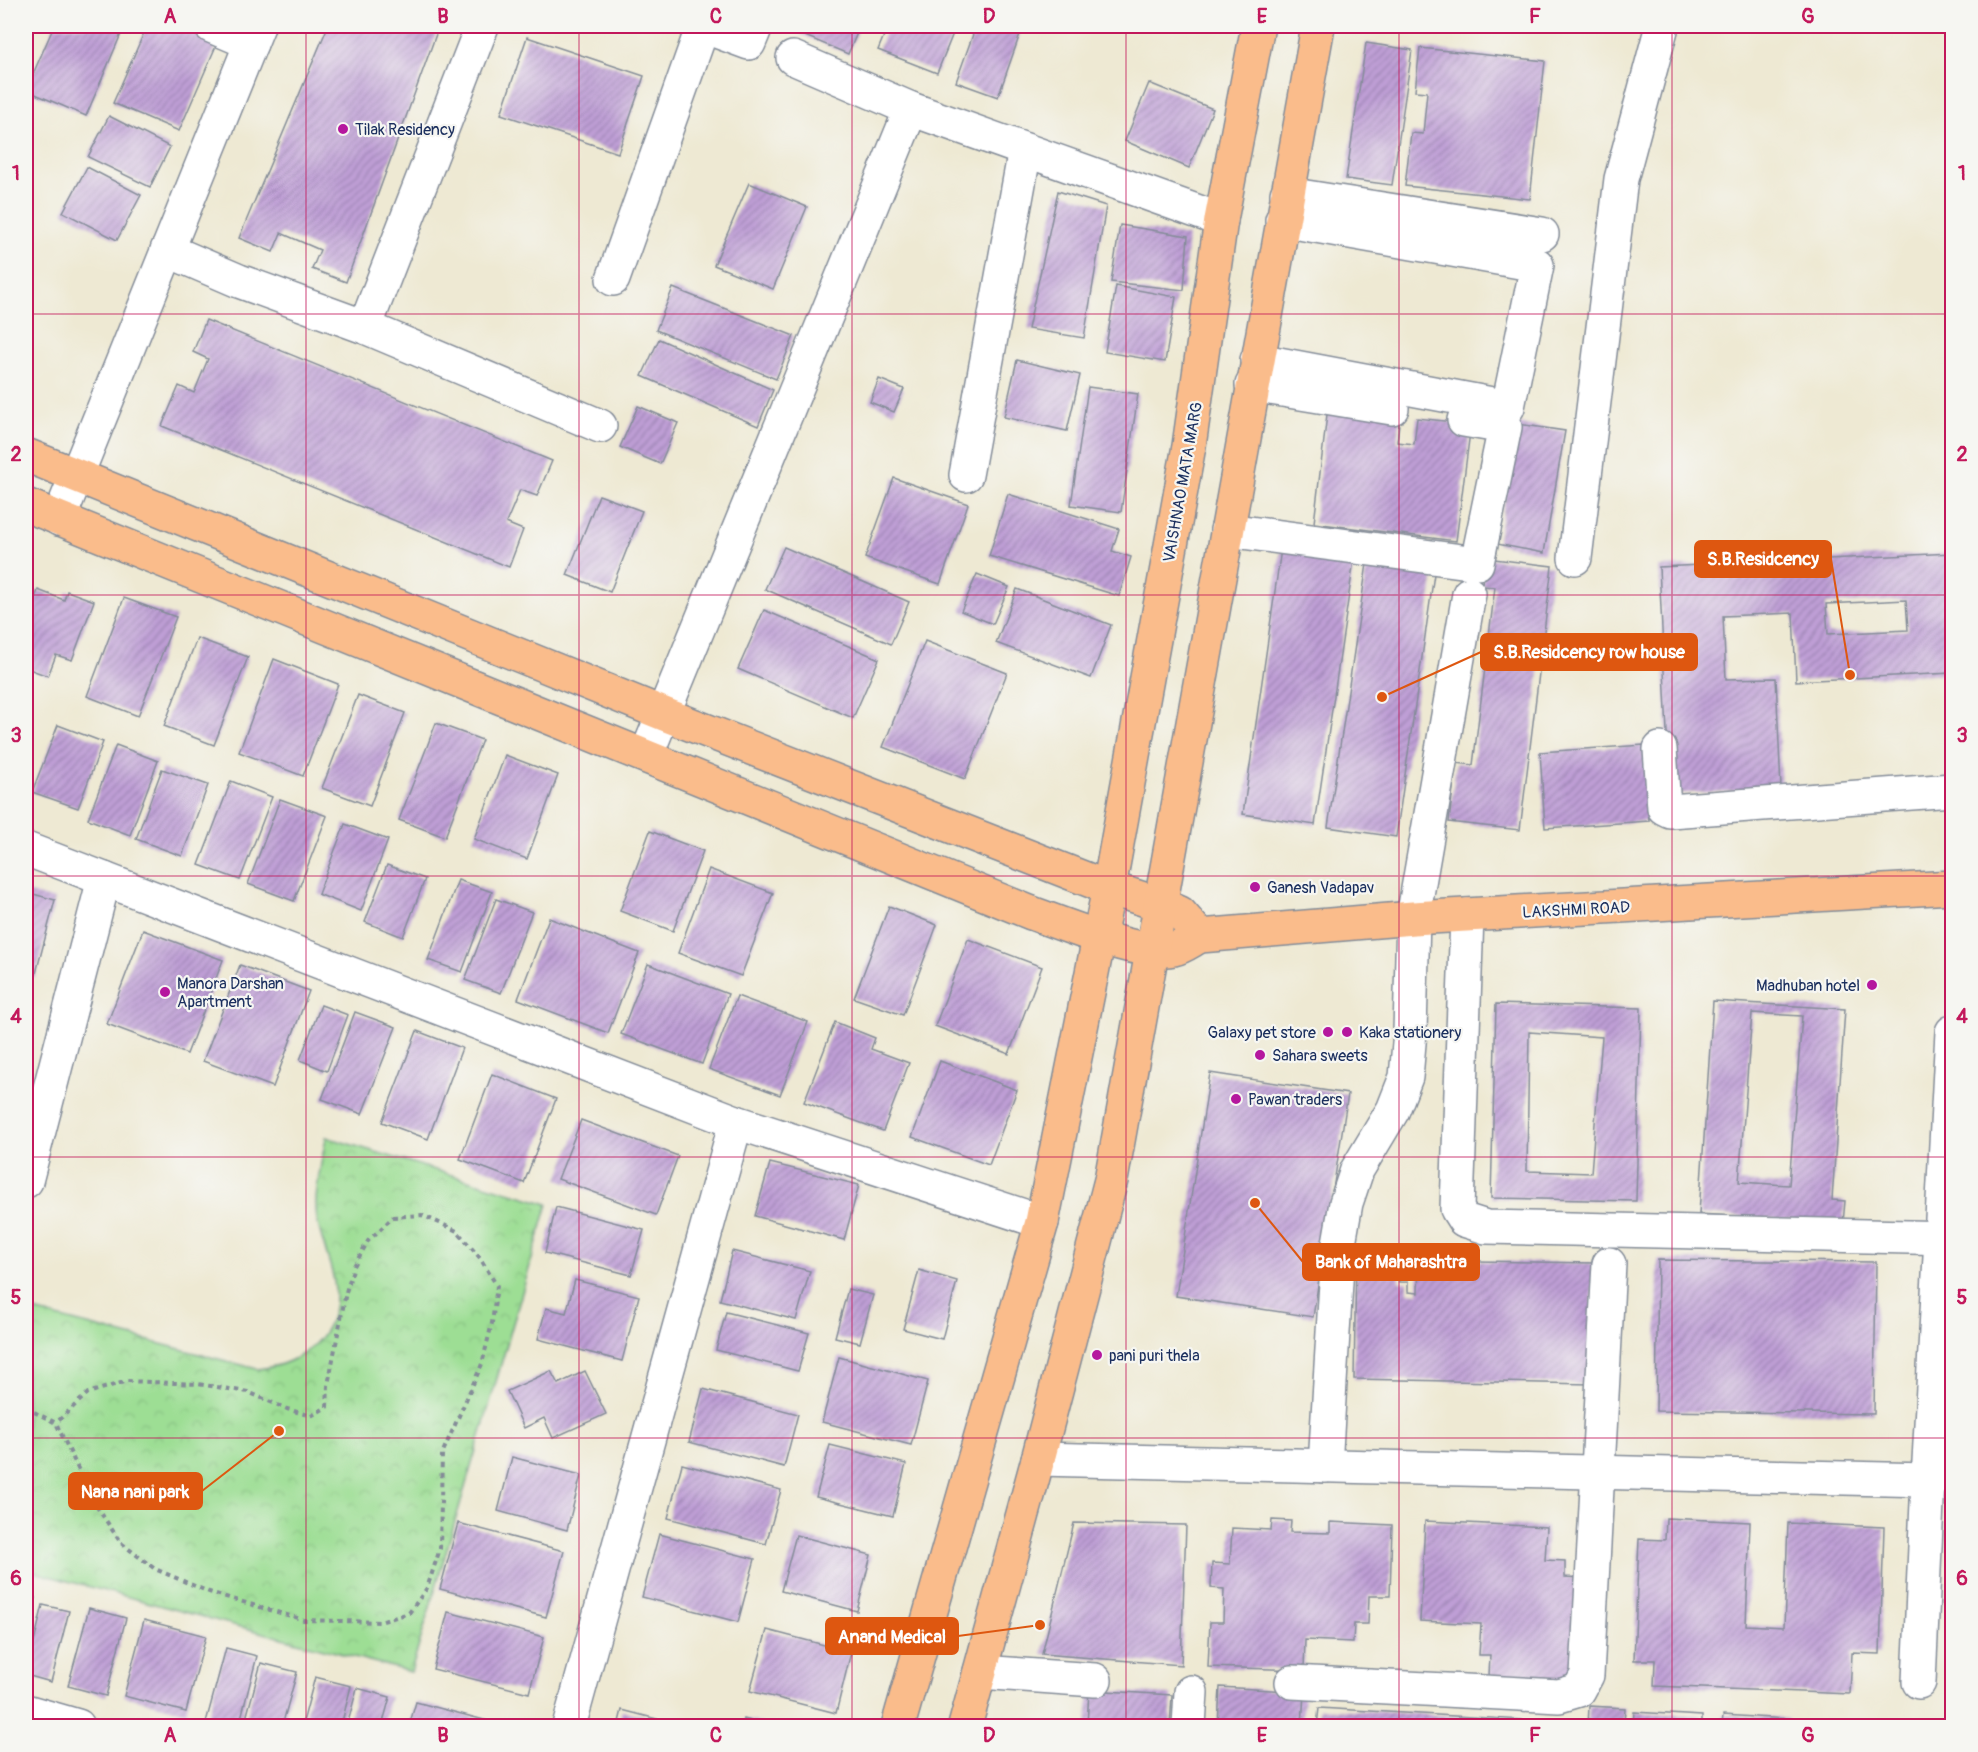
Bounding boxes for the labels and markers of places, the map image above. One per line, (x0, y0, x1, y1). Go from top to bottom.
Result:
place label: Tilak Residency (355, 120, 455, 140)
marker: Tilak Residency (336, 122, 350, 136)
callout: S.B.Residcency (1695, 541, 1831, 577)
callout: S.B.Residcency row house (1481, 634, 1697, 670)
place label: Ganesh Vadapav (1267, 878, 1374, 898)
marker: Ganesh Vadapav (1248, 880, 1262, 894)
place label: Manora Darshan Apartment (177, 974, 284, 1012)
place label: Madhuban hotel (1756, 976, 1860, 996)
marker: Madhuban hotel (1865, 978, 1879, 992)
marker: Manora Darshan Apartment (158, 985, 172, 999)
place label: Galaxy pet store (1208, 1023, 1316, 1043)
place label: Kaka stationery (1359, 1023, 1462, 1043)
marker: Galaxy pet store (1321, 1025, 1335, 1039)
marker: Kaka stationery (1340, 1025, 1354, 1039)
place label: Sahara sweets (1272, 1046, 1368, 1066)
marker: Sahara sweets (1253, 1048, 1267, 1062)
place label: Pawan traders (1248, 1090, 1342, 1110)
marker: Pawan traders (1229, 1092, 1243, 1106)
callout: Bank of Maharashtra (1303, 1244, 1479, 1280)
place label: pani puri thela (1109, 1346, 1200, 1366)
marker: pani puri thela (1090, 1348, 1104, 1362)
callout: Nana nani park (69, 1473, 202, 1509)
callout: Anand Medical (826, 1618, 958, 1654)

